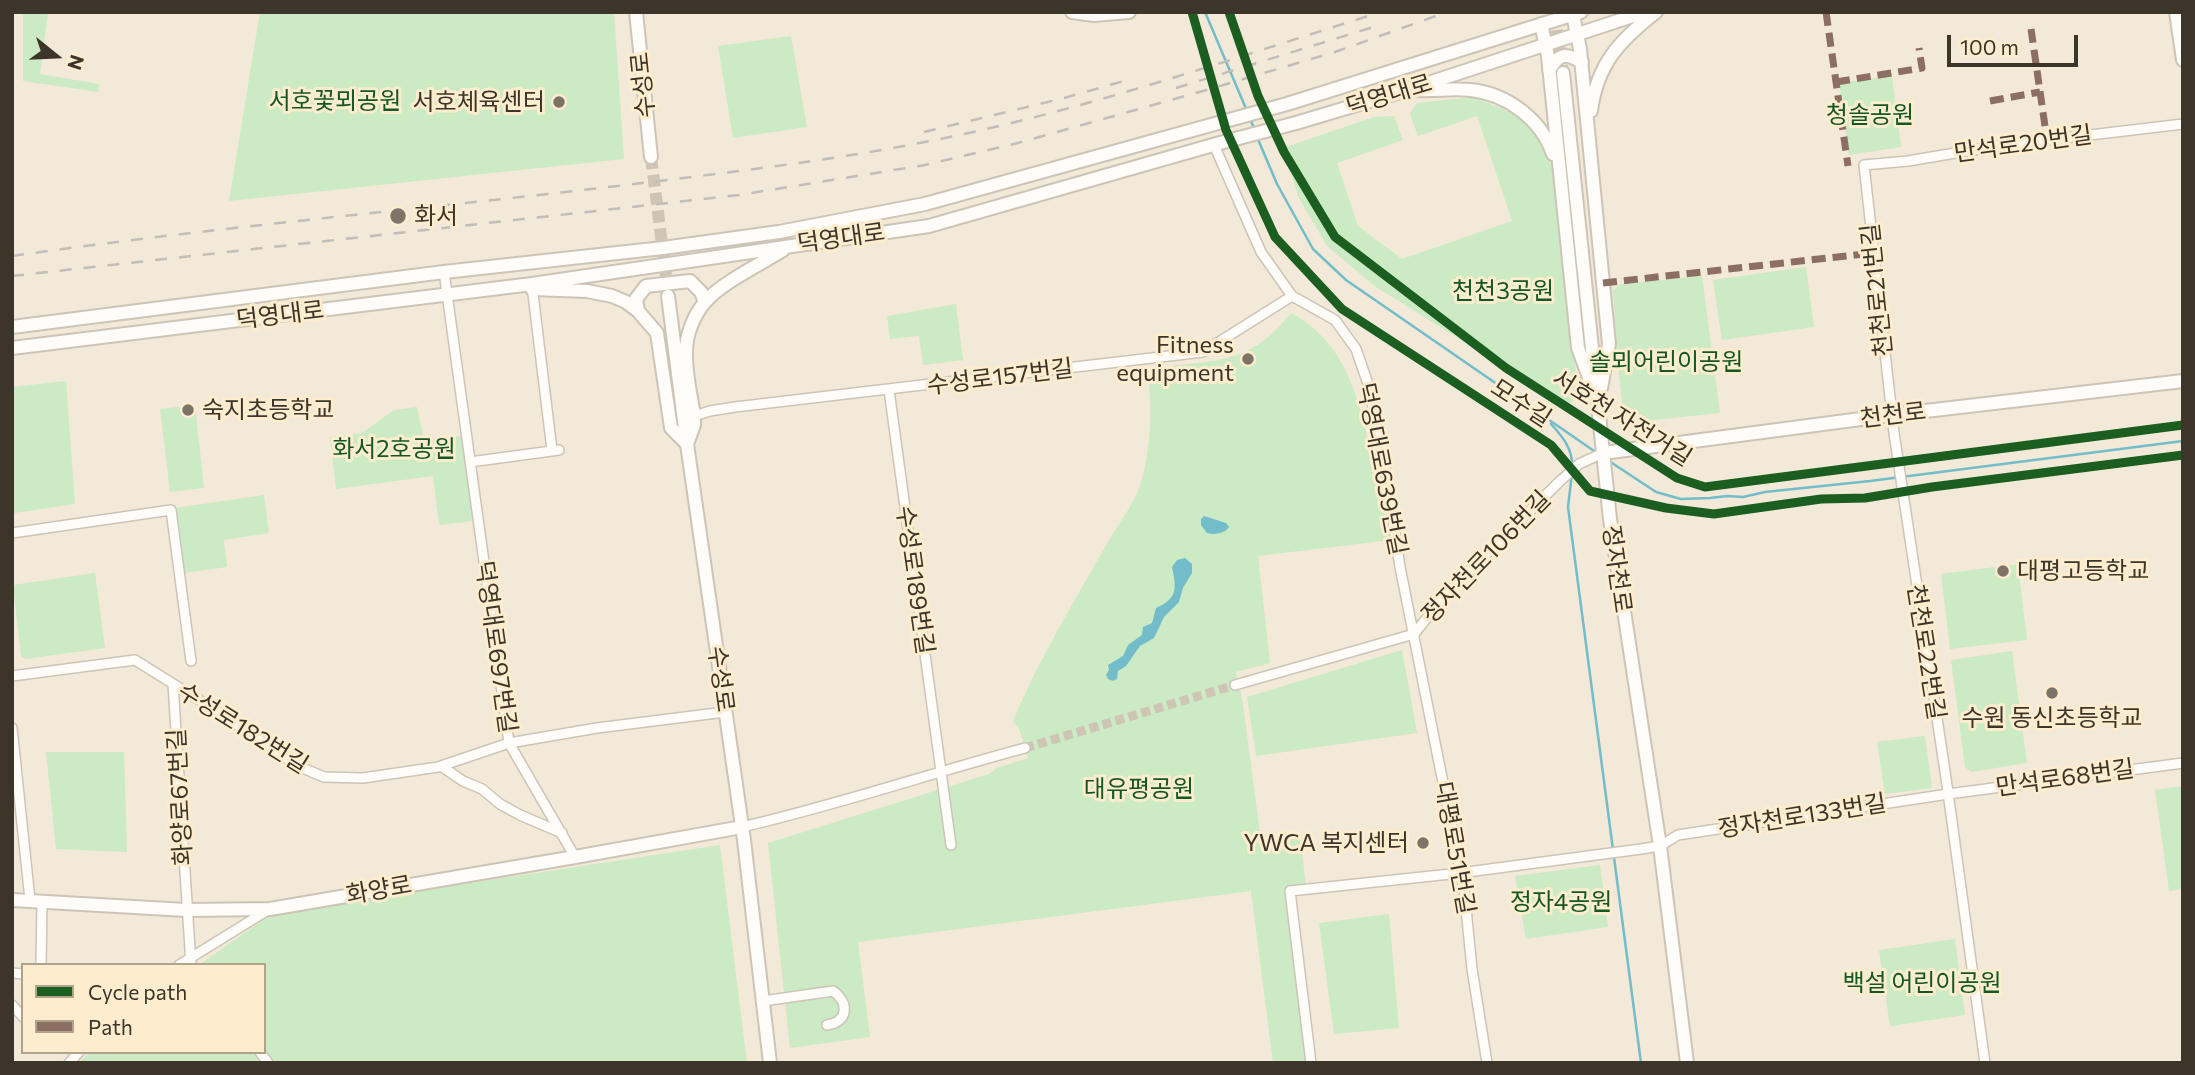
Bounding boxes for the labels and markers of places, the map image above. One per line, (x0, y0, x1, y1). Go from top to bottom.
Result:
place label: 서호체육센터 (413, 88, 545, 116)
marker: 서호체육센터 (551, 94, 567, 110)
place label: 화서 (414, 202, 458, 230)
marker: 화서 (388, 206, 408, 226)
place label: Fitness equipment (1116, 331, 1234, 387)
marker: Fitness equipment (1240, 351, 1256, 367)
place label: 숙지초등학교 (202, 396, 334, 424)
marker: 숙지초등학교 (180, 402, 196, 418)
place label: 대평고등학교 (2017, 557, 2149, 585)
marker: 대평고등학교 (1995, 563, 2011, 579)
marker: 수원 동신초등학교 (2044, 685, 2060, 701)
place label: 수원 동신초등학교 (1961, 704, 2143, 732)
place label: YWCA 복지센터 (1243, 829, 1409, 857)
marker: YWCA 복지센터 (1415, 835, 1431, 851)

